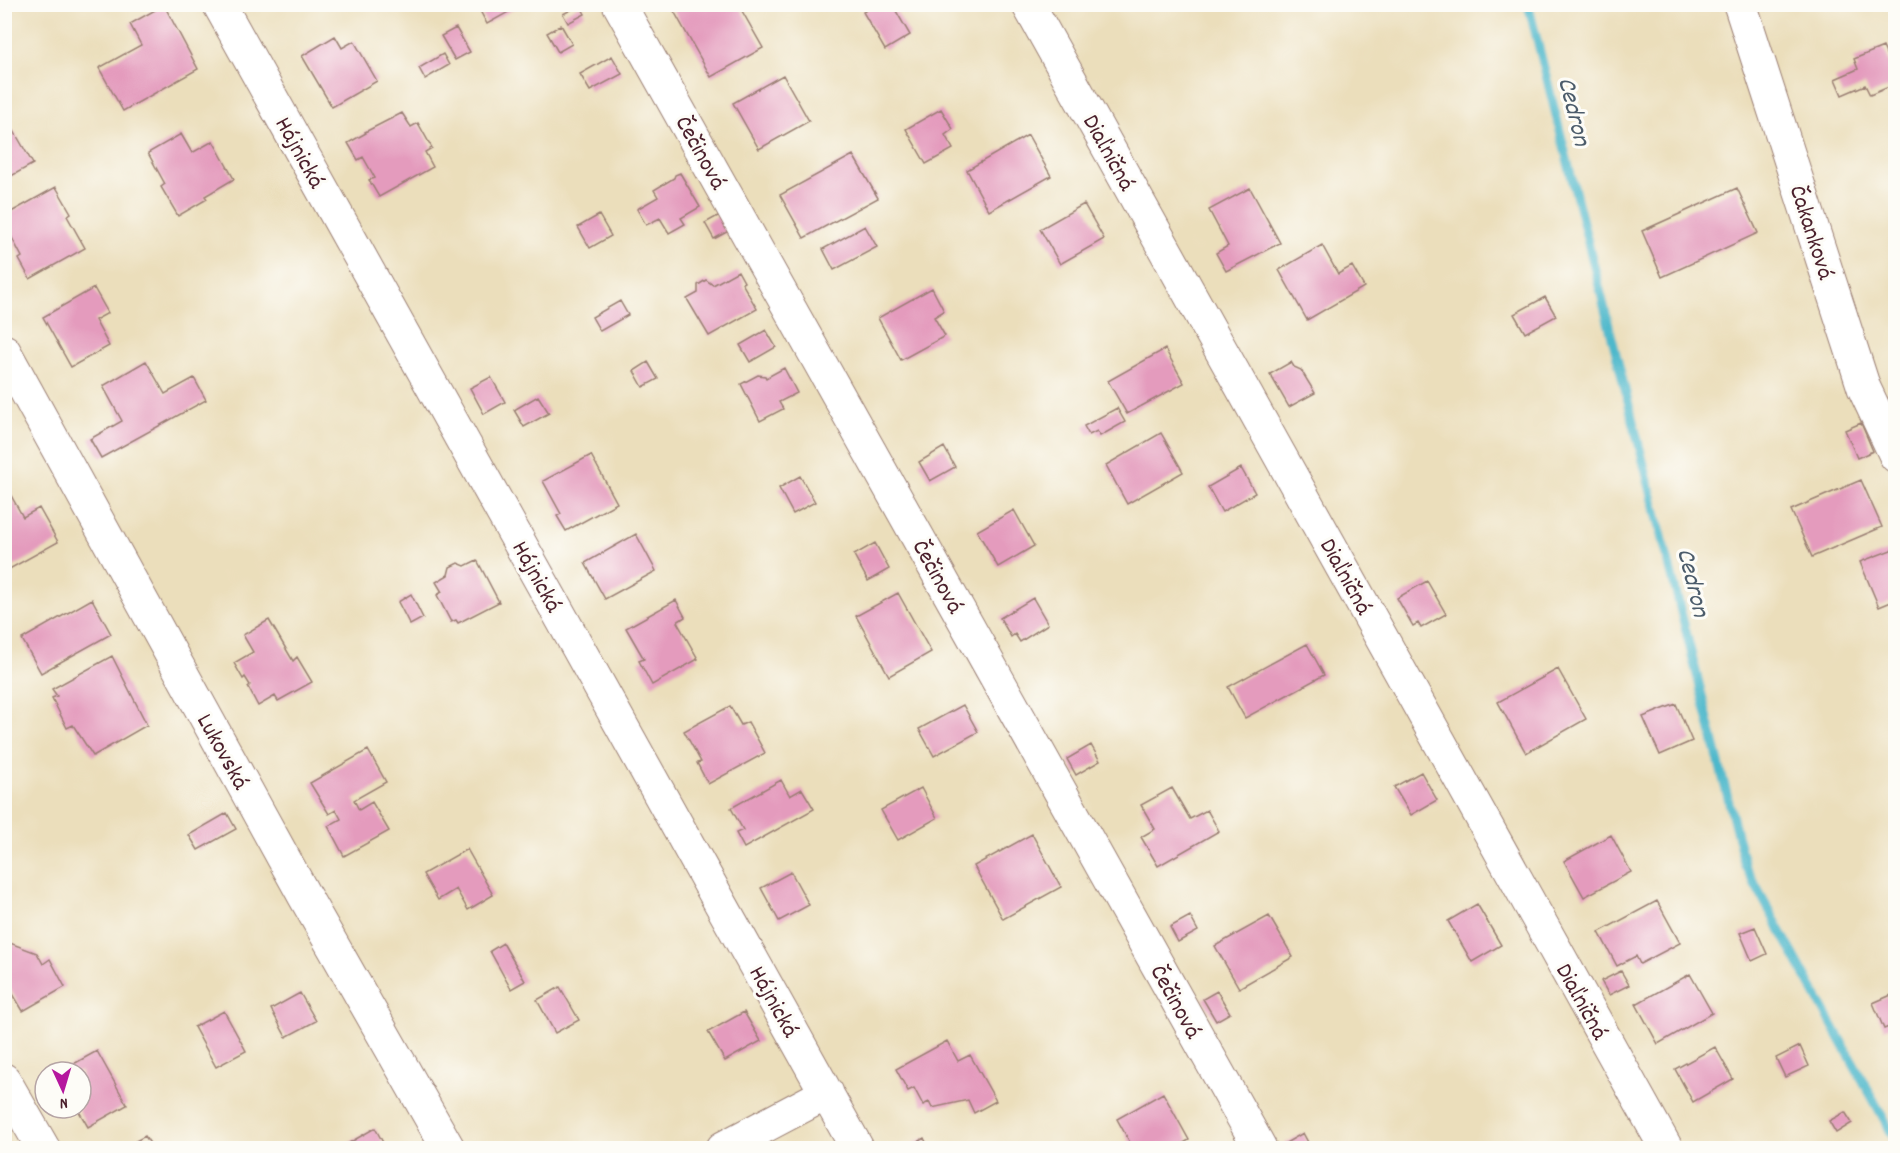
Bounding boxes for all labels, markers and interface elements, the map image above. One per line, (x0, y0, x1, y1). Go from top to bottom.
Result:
water label: Cedron (1546, 74, 1599, 151)
street label: Diaľničná (1072, 109, 1142, 198)
street label: Čečinová (665, 110, 734, 197)
street label: Hájnická (265, 111, 332, 196)
street label: Čakanková (1779, 181, 1841, 285)
street label: Diaľničná (1309, 533, 1379, 622)
street label: Čečinová (902, 534, 971, 621)
street label: Hájnická (502, 535, 569, 620)
water label: Cedron (1665, 545, 1718, 622)
street label: Lukovská (186, 708, 256, 797)
street label: Diaľničná (1545, 958, 1615, 1047)
street label: Čečinová (1140, 959, 1209, 1046)
street label: Hájnická (739, 960, 806, 1045)
north arrow (33, 1060, 93, 1120)
text: N (59, 1091, 69, 1114)

